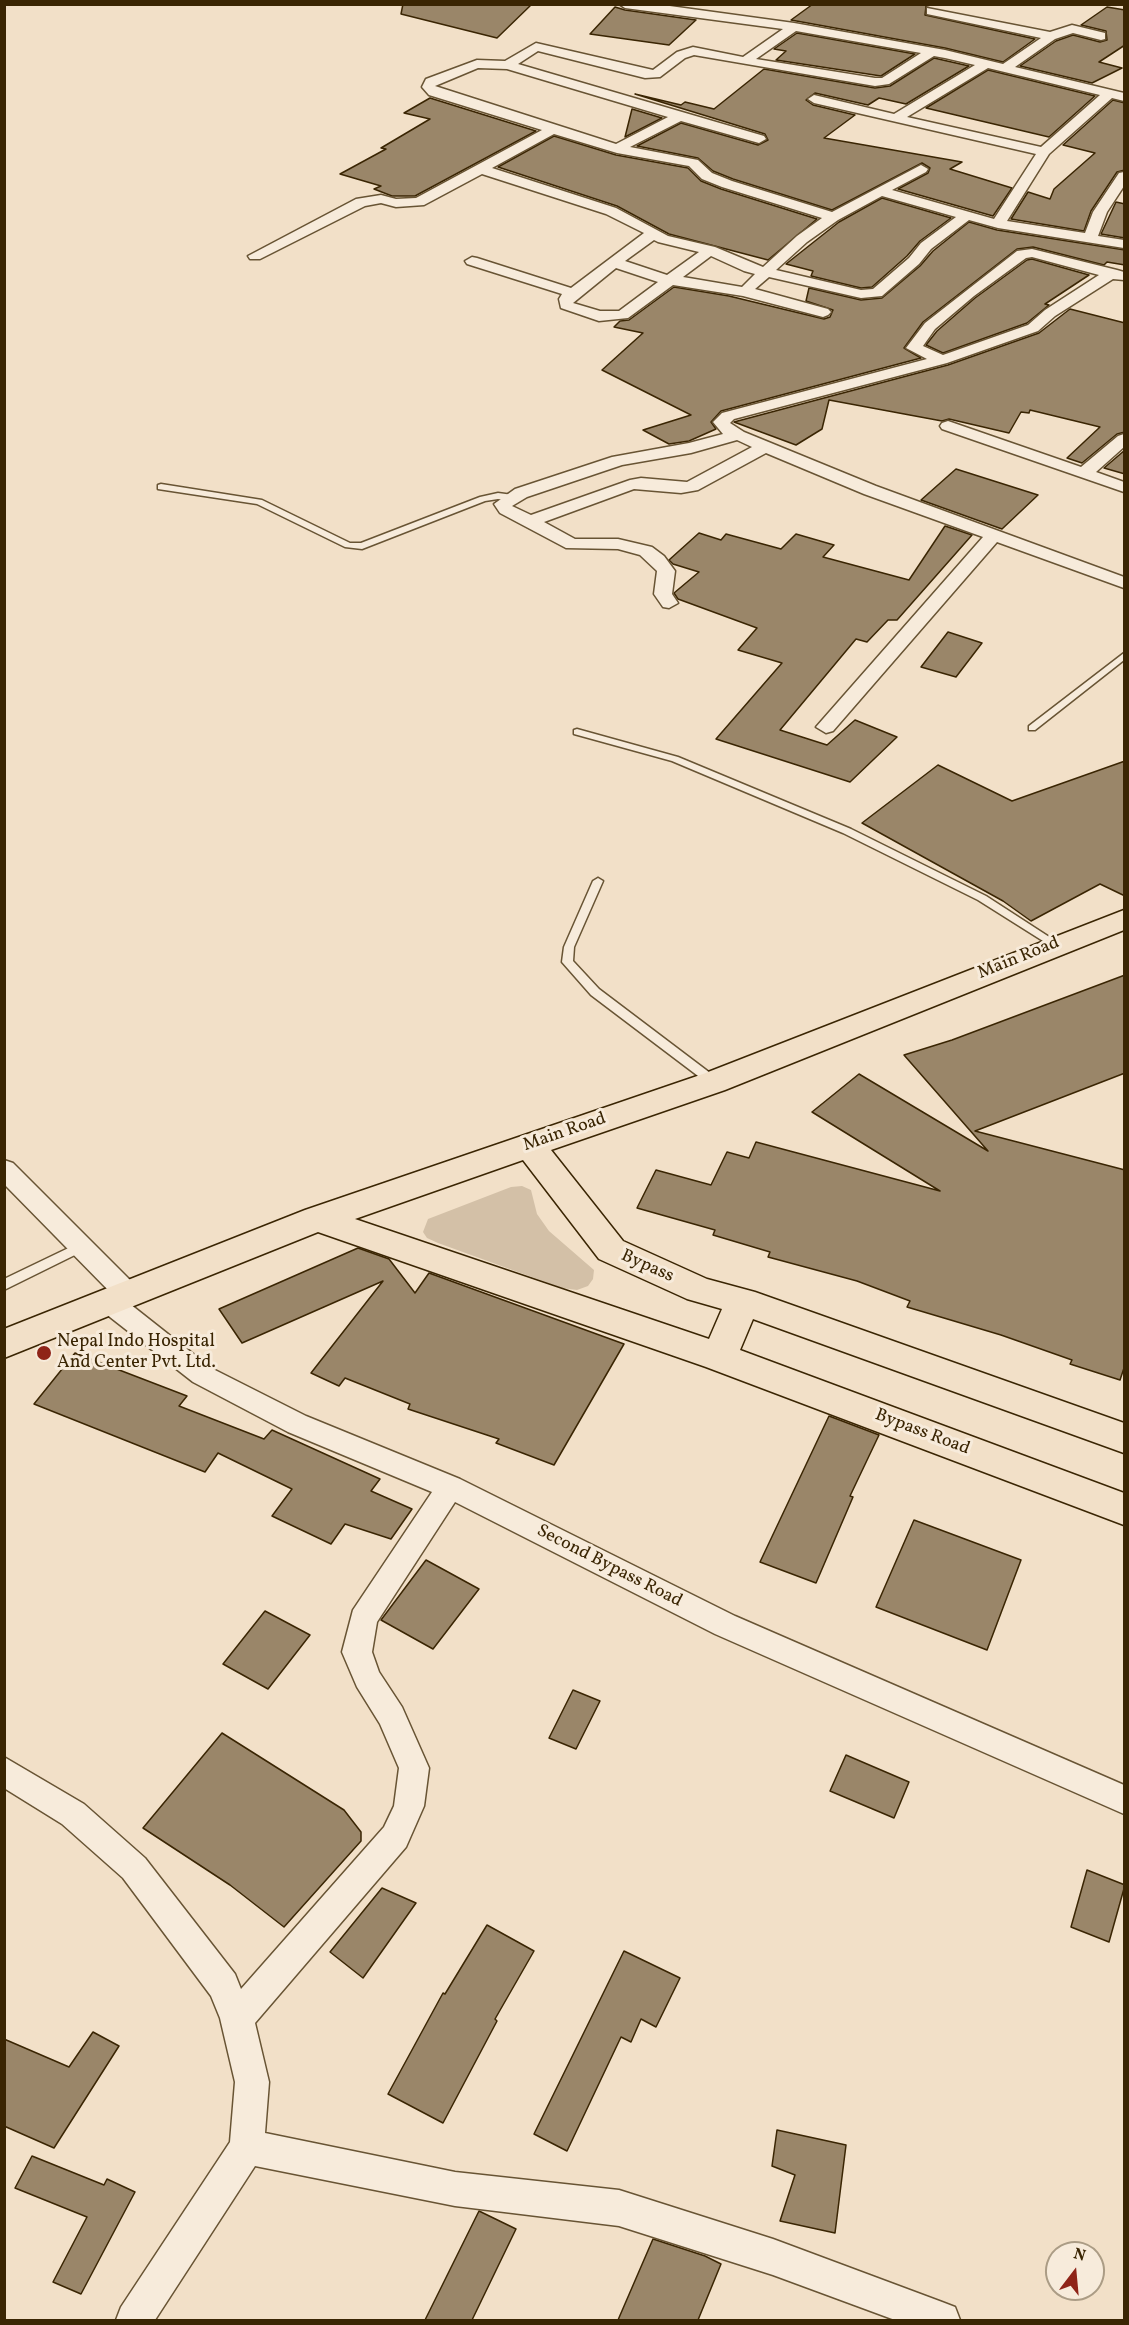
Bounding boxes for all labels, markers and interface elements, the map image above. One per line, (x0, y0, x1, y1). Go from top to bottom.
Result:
street label: Main Road (975, 933, 1063, 985)
street label: Main Road (521, 1109, 609, 1157)
street label: Bypass (617, 1246, 677, 1288)
place label: Nepal Indo Hospital And Center Pvt. Ltd. (57, 1332, 216, 1374)
marker: Nepal Indo Hospital And Center Pvt. Ltd. (35, 1344, 53, 1362)
street label: Bypass Road (872, 1405, 972, 1461)
street label: Second Bypass Road (533, 1521, 685, 1613)
north arrow (1045, 2241, 1105, 2301)
text: N (1071, 2243, 1088, 2268)

